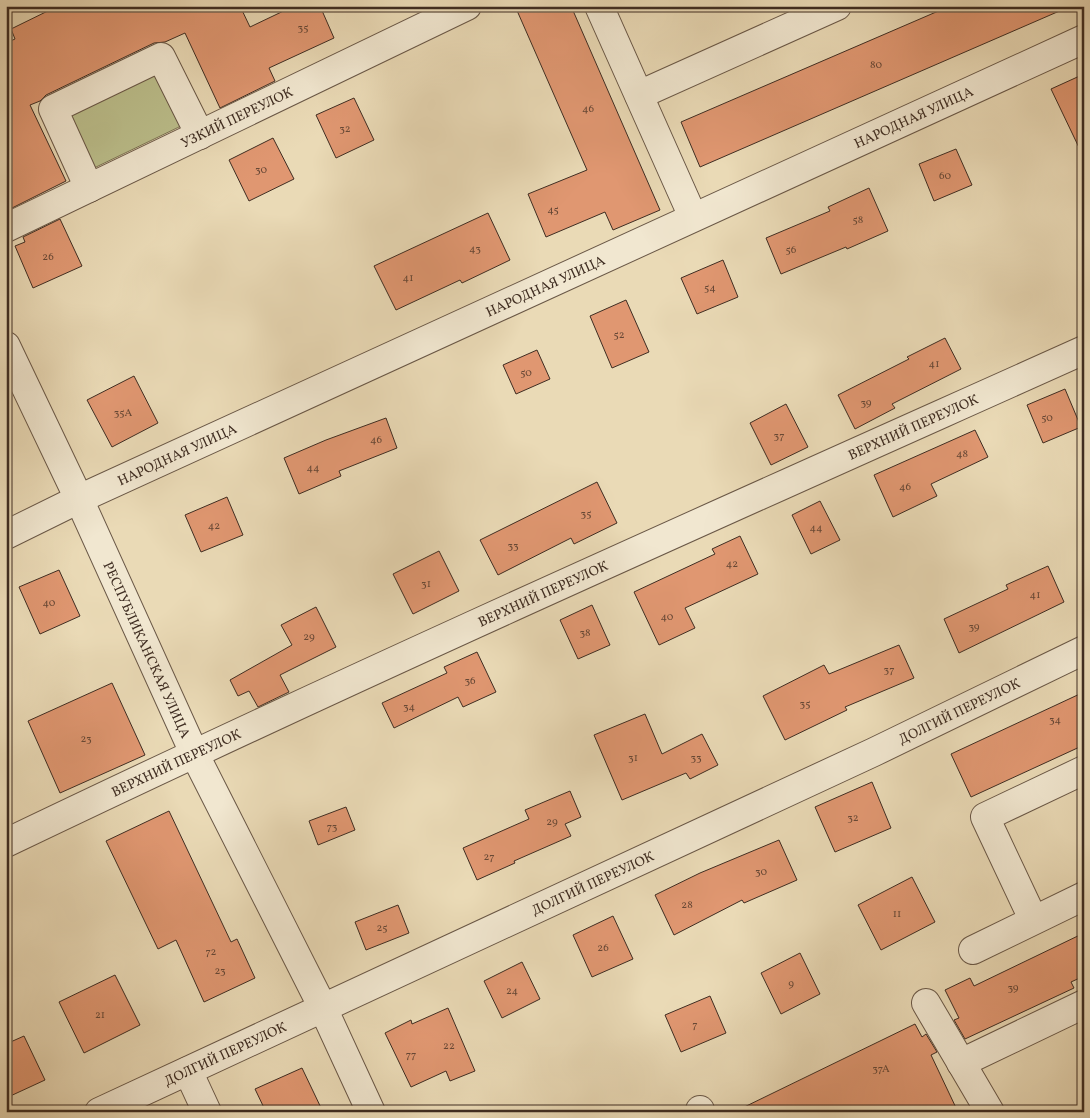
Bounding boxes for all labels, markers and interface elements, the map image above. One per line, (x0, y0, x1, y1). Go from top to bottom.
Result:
house number: 35 (298, 21, 308, 36)
house number: 80 (870, 58, 882, 73)
street label: УЗКИЙ ПЕРЕУЛОК (178, 83, 297, 153)
street label: НАРОДНАЯ УЛИЦА (851, 83, 977, 154)
house number: 46 (582, 102, 594, 117)
house number: 32 (339, 122, 351, 137)
house number: 30 (255, 163, 267, 178)
house number: 60 (939, 169, 951, 184)
house number: 45 (547, 203, 559, 218)
house number: 58 (853, 213, 864, 228)
house number: 43 (469, 242, 481, 257)
house number: 56 (786, 243, 797, 258)
house number: 26 (42, 250, 54, 265)
street label: НАРОДНАЯ УЛИЦА (483, 251, 609, 323)
house number: 41 (403, 271, 413, 286)
house number: 54 (704, 281, 716, 296)
house number: 52 (613, 328, 625, 343)
house number: 41 (929, 357, 939, 372)
house number: 50 (520, 366, 532, 381)
street label: ВЕРХНИЙ ПЕРЕУЛОК (845, 390, 982, 466)
house number: 39 (860, 396, 872, 411)
house number: 35А (114, 406, 133, 421)
house number: 50 (1041, 411, 1053, 426)
street label: НАРОДНАЯ УЛИЦА (115, 420, 240, 491)
house number: 37 (774, 429, 784, 444)
house number: 46 (370, 433, 382, 448)
house number: 48 (956, 447, 968, 462)
house number: 44 (306, 461, 320, 476)
house number: 46 (899, 480, 911, 495)
house number: 35 (581, 507, 591, 522)
house number: 42 (208, 519, 220, 534)
house number: 44 (809, 521, 823, 536)
house number: 33 (507, 539, 519, 554)
street label: ВЕРХНИЙ ПЕРЕУЛОК (475, 557, 612, 632)
house number: 42 (726, 557, 738, 572)
street label: РЕСПУБЛИКАНСКАЯ УЛИЦА (98, 559, 194, 742)
house number: 31 (421, 577, 431, 592)
house number: 41 (1030, 588, 1040, 603)
house number: 40 (43, 596, 56, 611)
house number: 40 (661, 610, 674, 625)
house number: 39 (968, 620, 980, 635)
house number: 38 (579, 626, 591, 641)
house number: 29 (303, 630, 315, 645)
house number: 37 (884, 663, 894, 678)
house number: 36 (464, 674, 476, 689)
street label: ДОЛГИЙ ПЕРЕУЛОК (896, 674, 1024, 750)
house number: 35 (800, 697, 810, 712)
house number: 34 (403, 700, 416, 715)
house number: 34 (1049, 713, 1062, 728)
street label: ВЕРХНИЙ ПЕРЕУЛОК (109, 725, 245, 802)
house number: 23 (80, 732, 92, 747)
house number: 31 (628, 751, 638, 766)
house number: 33 (690, 751, 702, 766)
house number: 32 (847, 811, 859, 826)
house number: 29 (546, 815, 558, 830)
house number: 73 (327, 820, 338, 835)
street label: ДОЛГИЙ ПЕРЕУЛОК (529, 847, 658, 921)
house number: 27 (484, 850, 494, 865)
house number: 30 (755, 865, 767, 880)
house number: 28 (681, 898, 693, 913)
house number: 11 (893, 907, 901, 922)
house number: 25 (376, 921, 388, 936)
house number: 26 (597, 941, 609, 956)
house number: 72 (205, 945, 217, 960)
house number: 23 (214, 964, 226, 979)
house number: 9 (788, 977, 794, 992)
house number: 39 (1007, 981, 1019, 996)
house number: 24 (506, 984, 518, 999)
house number: 21 (95, 1008, 105, 1023)
street label: ДОЛГИЙ ПЕРЕУЛОК (161, 1018, 290, 1091)
house number: 7 (692, 1018, 698, 1033)
house number: 22 (443, 1039, 455, 1054)
house number: 77 (406, 1048, 416, 1063)
house number: 37А (872, 1062, 890, 1077)

